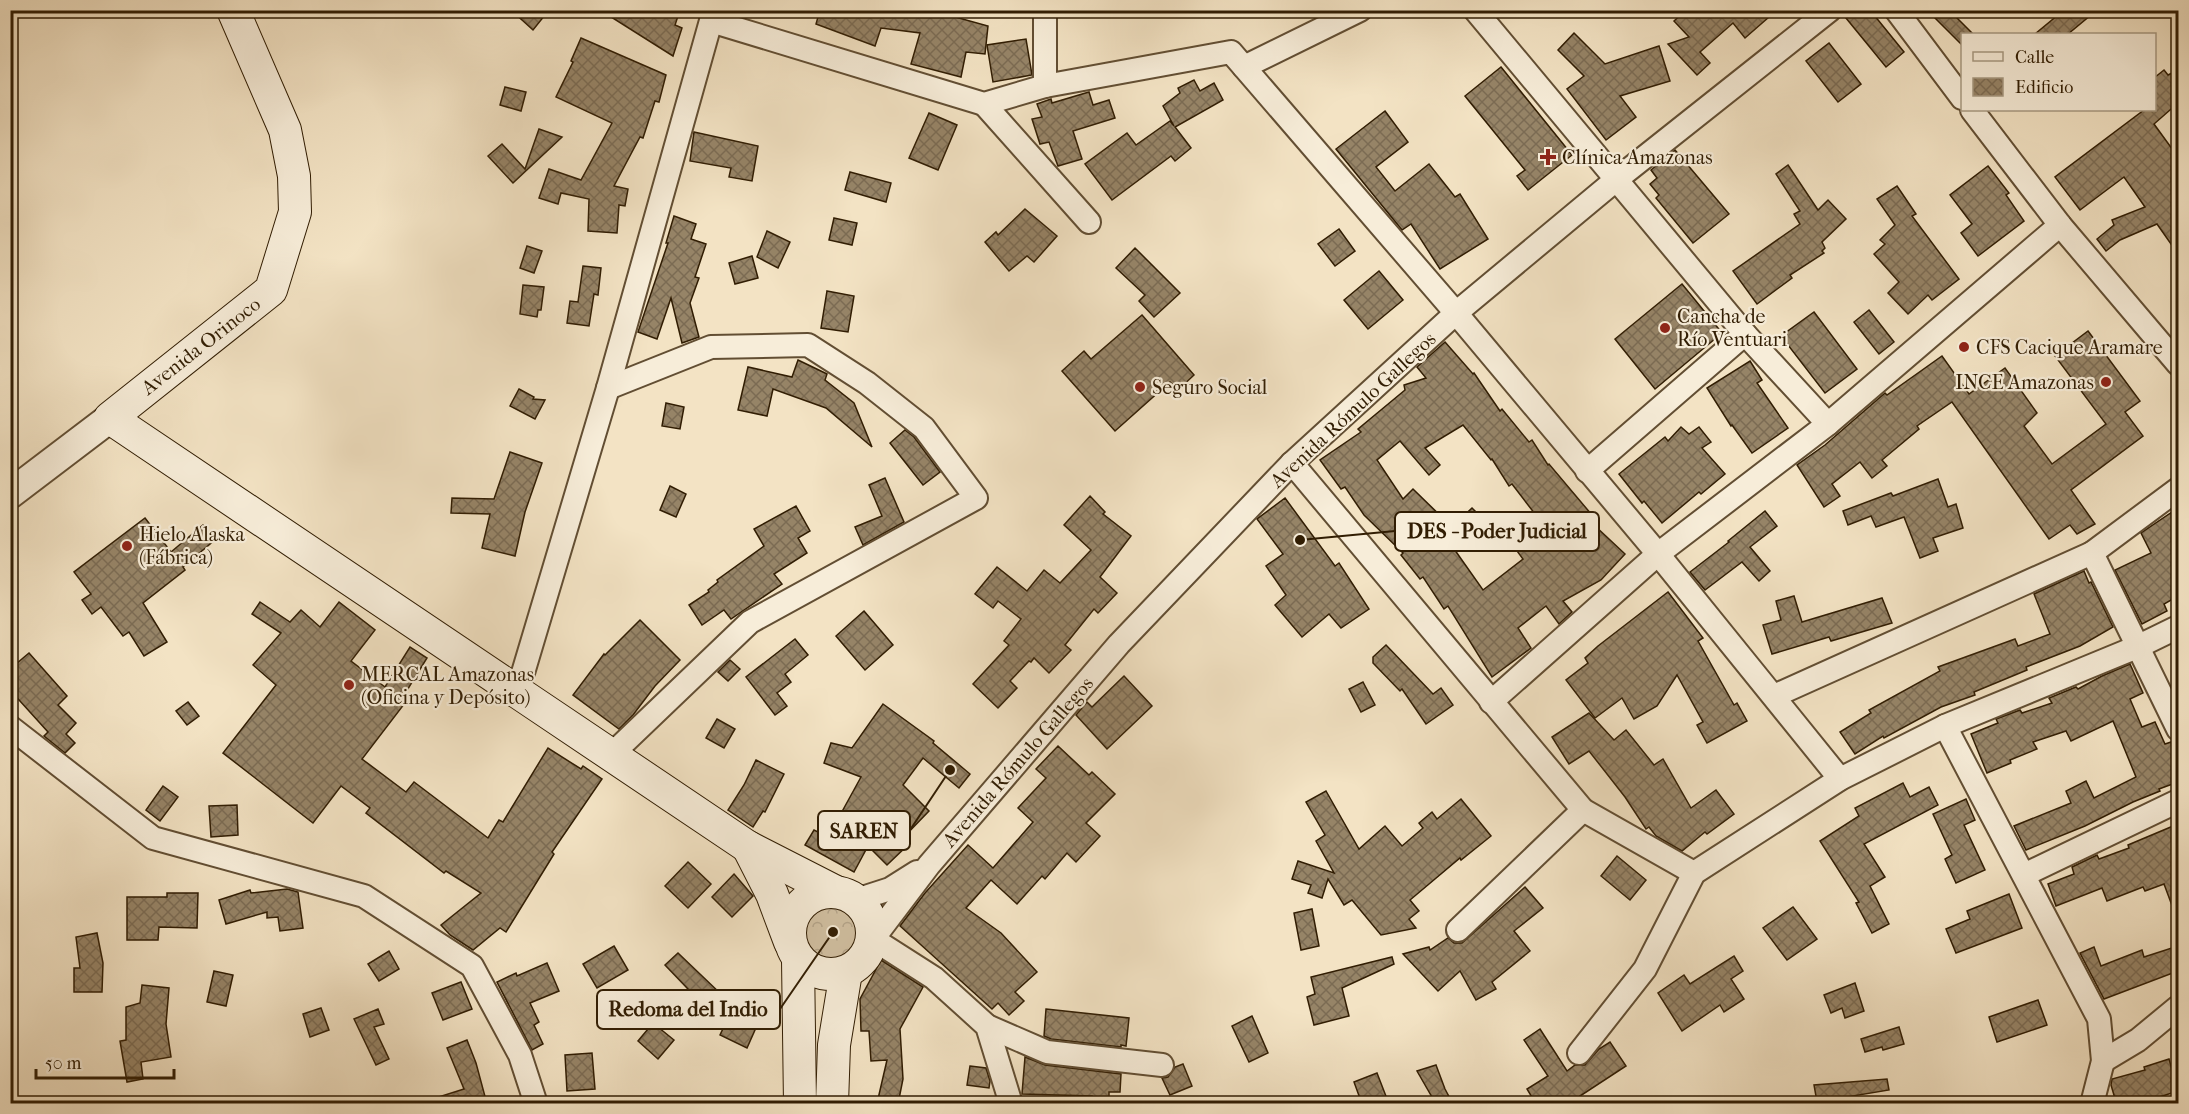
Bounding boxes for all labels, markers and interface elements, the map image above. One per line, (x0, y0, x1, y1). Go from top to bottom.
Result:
legend (1961, 33, 2156, 111)
text: Calle (2015, 47, 2054, 68)
text: Edificio (2015, 77, 2073, 98)
place label: Clínica Amazonas (1562, 146, 1713, 169)
marker: Clínica Amazonas (1539, 148, 1557, 166)
street label: Avenida Orinoco (136, 292, 265, 400)
place label: Cancha de Río Ventuari (1677, 305, 1787, 351)
marker: Cancha de Río Ventuari (1658, 321, 1672, 335)
street label: Avenida Rómulo Gallegos (1265, 327, 1441, 493)
place label: CFS Cacique Aramare (1976, 336, 2163, 359)
marker: CFS Cacique Aramare (1957, 340, 1971, 354)
place label: INCE Amazonas (1955, 371, 2094, 394)
marker: INCE Amazonas (2099, 375, 2113, 389)
place label: Seguro Social (1152, 376, 1268, 399)
marker: Seguro Social (1133, 380, 1147, 394)
callout: DES - Poder Judicial (1395, 512, 1599, 551)
text: DES - Poder Judicial (1407, 519, 1587, 543)
place label: Hielo Alaska (Fábrica) (139, 523, 246, 569)
marker: Hielo Alaska (Fábrica) (120, 539, 134, 553)
place label: MERCAL Amazonas (Oficina y Depósito) (361, 663, 534, 709)
street label: Avenida Rómulo Gallegos (937, 672, 1098, 853)
marker: MERCAL Amazonas (Oficina y Depósito) (342, 678, 356, 692)
callout: SAREN (818, 811, 910, 850)
text: SAREN (830, 819, 898, 843)
callout: Redoma del Indio (597, 990, 780, 1029)
text: Redoma del Indio (608, 997, 768, 1021)
scale bar (36, 1042, 174, 1080)
text: 50 m (45, 1053, 82, 1074)

